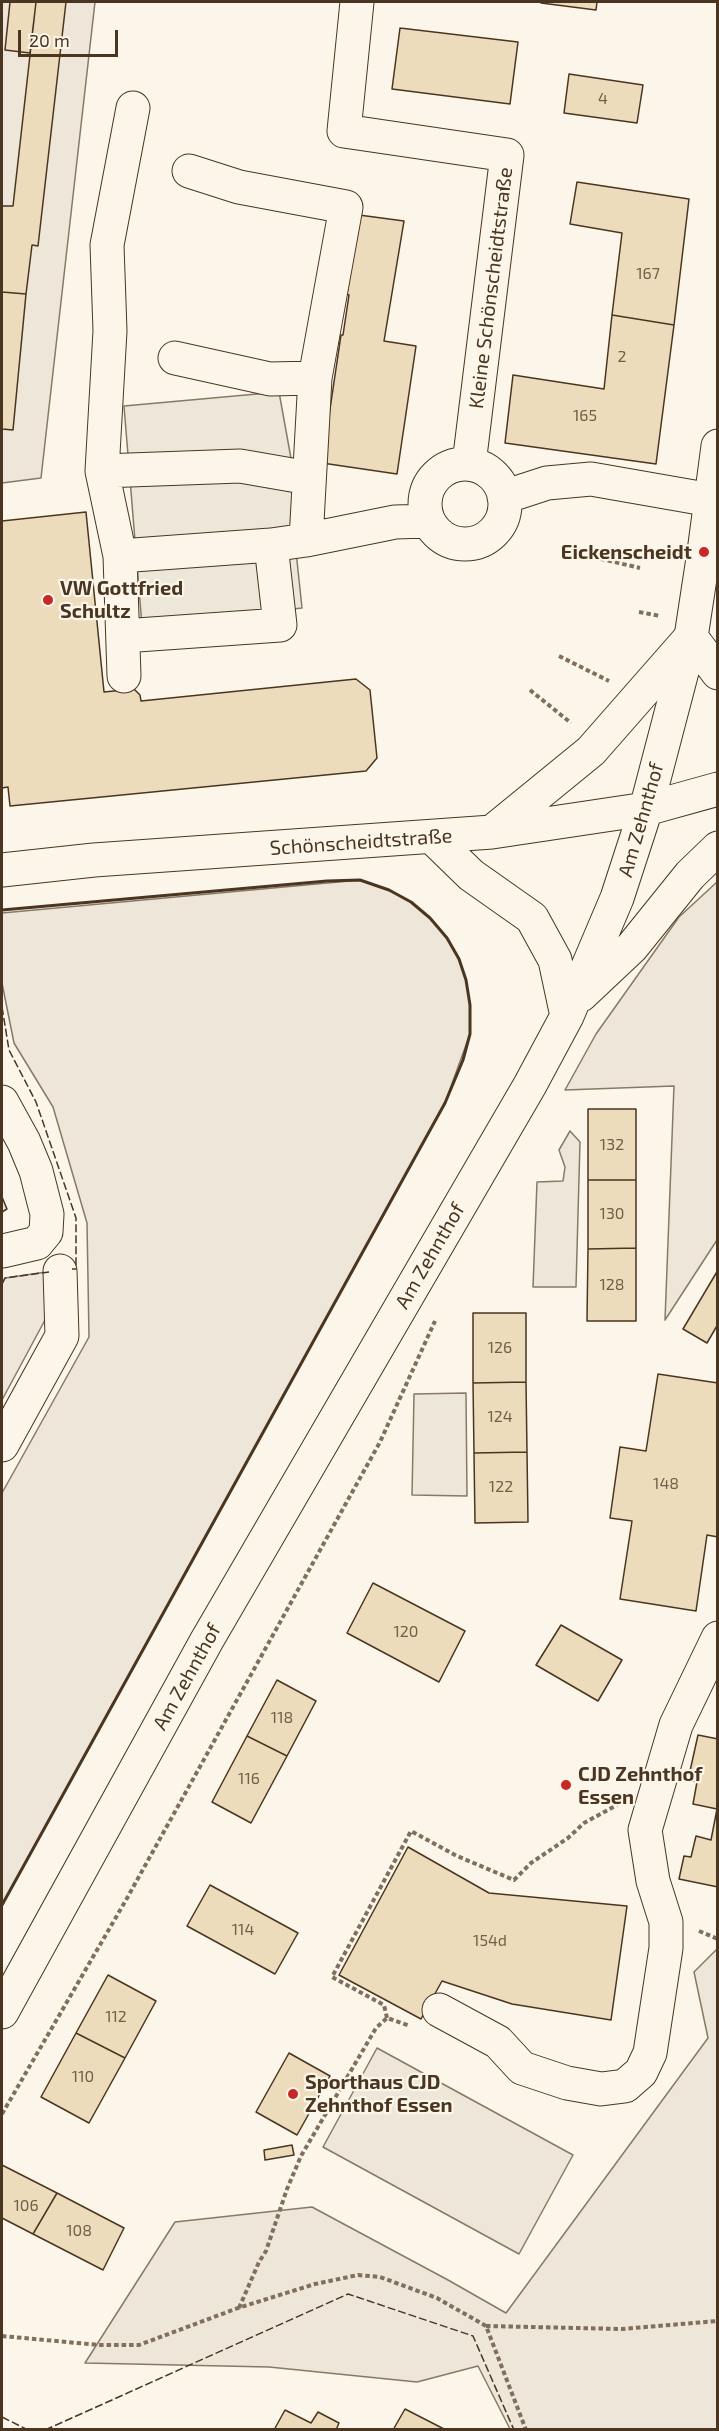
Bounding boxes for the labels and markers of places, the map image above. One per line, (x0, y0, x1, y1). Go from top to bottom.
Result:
place label: Eickenscheidt (561, 540, 692, 564)
marker: Eickenscheidt (697, 545, 711, 559)
place label: VW Gottfried Schultz (60, 576, 183, 623)
marker: VW Gottfried Schultz (41, 593, 55, 607)
place label: CJD Zehnthof Essen (578, 1762, 702, 1809)
marker: CJD Zehnthof Essen (559, 1778, 573, 1792)
place label: Sporthaus CJD Zehnthof Essen (305, 2070, 453, 2117)
marker: Sporthaus CJD Zehnthof Essen (286, 2087, 300, 2101)

